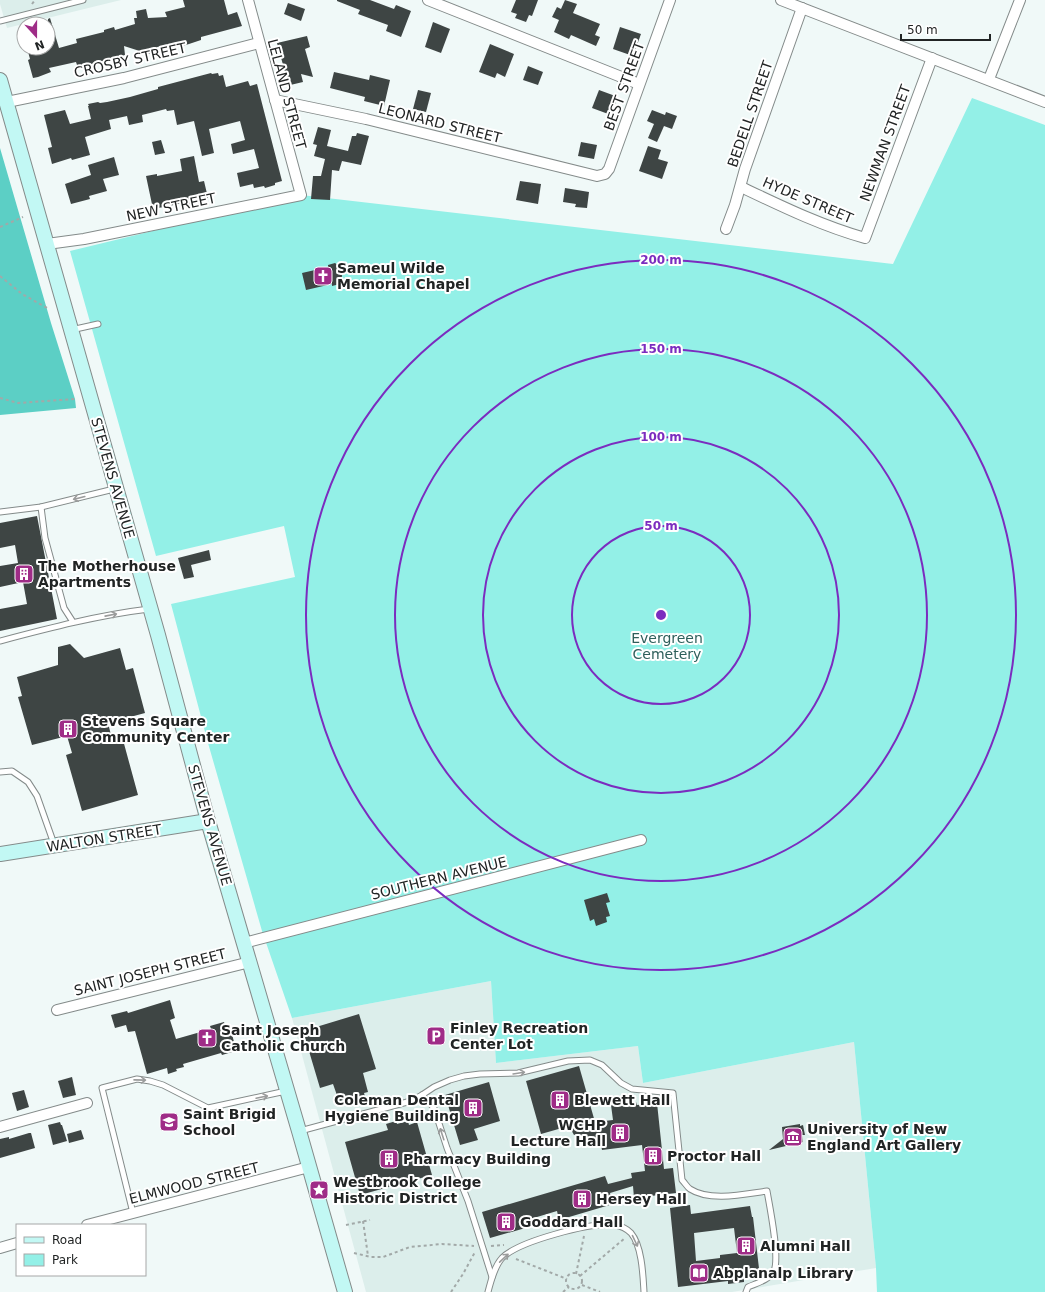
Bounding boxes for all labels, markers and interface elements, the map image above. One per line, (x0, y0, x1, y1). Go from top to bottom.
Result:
north arrow (16, 16, 56, 56)
scale bar (901, 16, 990, 42)
text: 50 m (907, 23, 938, 37)
text: N (33, 37, 46, 53)
street label: LELAND STREET (265, 37, 310, 151)
street label: CROSBY STREET (72, 39, 188, 81)
street label: BEST STREET (600, 39, 648, 133)
street label: BEDELL STREET (724, 58, 776, 169)
street label: NEWMAN STREET (856, 82, 914, 204)
street label: LEONARD STREET (377, 100, 504, 146)
street label: HYDE STREET (760, 174, 856, 226)
street label: NEW STREET (125, 190, 218, 224)
text: 200 m (640, 253, 682, 267)
place label: Sameul Wilde Memorial Chapel (337, 260, 469, 292)
church icon: Sameul Wilde Memorial Chapel (312, 265, 334, 287)
text: 150 m (640, 342, 682, 356)
street label: STEVENS AVENUE (88, 416, 138, 540)
text: 100 m (640, 430, 682, 444)
one-way arrow (73, 494, 86, 502)
text: 50 m (644, 519, 678, 533)
place label: The Motherhouse Apartments (38, 558, 176, 590)
building icon: The Motherhouse Apartments (13, 563, 35, 585)
centre of rings (654, 608, 668, 622)
one-way arrow (104, 610, 117, 618)
park label: Evergreen Cemetery (631, 630, 703, 662)
place label: Stevens Square Community Center (82, 713, 229, 745)
building icon: Stevens Square Community Center (57, 718, 79, 740)
street label: STEVENS AVENUE (185, 763, 235, 887)
street label: WALTON STREET (45, 821, 163, 855)
street label: SOUTHERN AVENUE (369, 853, 509, 903)
street label: SAINT JOSEPH STREET (72, 945, 228, 999)
place label: Finley Recreation Center Lot (450, 1020, 588, 1052)
place label: Saint Joseph Catholic Church (221, 1022, 345, 1054)
parking icon: Finley Recreation Center Lot (425, 1025, 447, 1047)
church icon: Saint Joseph Catholic Church (196, 1027, 218, 1049)
one-way arrow (512, 1068, 525, 1076)
one-way arrow (133, 1076, 146, 1084)
building icon: Blewett Hall (549, 1089, 571, 1111)
one-way arrow (255, 1092, 268, 1100)
place label: Coleman Dental Hygiene Building (324, 1092, 459, 1124)
place label: Blewett Hall (574, 1092, 670, 1108)
building icon: Coleman Dental Hygiene Building (462, 1097, 484, 1119)
place label: Saint Brigid School (183, 1106, 276, 1138)
school or university icon: Saint Brigid School (158, 1111, 180, 1133)
place label: WCHP Lecture Hall (511, 1117, 606, 1149)
place label: University of New England Art Gallery (807, 1121, 961, 1153)
building icon: WCHP Lecture Hall (609, 1122, 631, 1144)
museum icon: University of New England Art Gallery (782, 1126, 804, 1148)
one-way arrow (438, 1128, 445, 1141)
building icon: Proctor Hall (642, 1145, 664, 1167)
building icon: Pharmacy Building (378, 1148, 400, 1170)
place label: Proctor Hall (667, 1148, 761, 1164)
place label: Pharmacy Building (403, 1151, 551, 1167)
street label: ELMWOOD STREET (127, 1159, 261, 1207)
place label: Westbrook College Historic District (333, 1174, 481, 1206)
place icon: Westbrook College Historic District (308, 1179, 330, 1201)
building icon: Hersey Hall (571, 1188, 593, 1210)
place label: Hersey Hall (596, 1191, 687, 1207)
building icon: Goddard Hall (495, 1211, 517, 1233)
place label: Goddard Hall (520, 1214, 623, 1230)
legend (16, 1224, 146, 1276)
text: Road (52, 1233, 82, 1247)
one-way arrow (631, 1234, 639, 1246)
building icon: Alumni Hall (735, 1235, 757, 1257)
place label: Alumni Hall (760, 1238, 851, 1254)
text: Park (52, 1253, 78, 1267)
one-way arrow (499, 1253, 509, 1262)
library icon: Abplanalp Library (688, 1262, 710, 1284)
place label: Abplanalp Library (713, 1265, 853, 1281)

